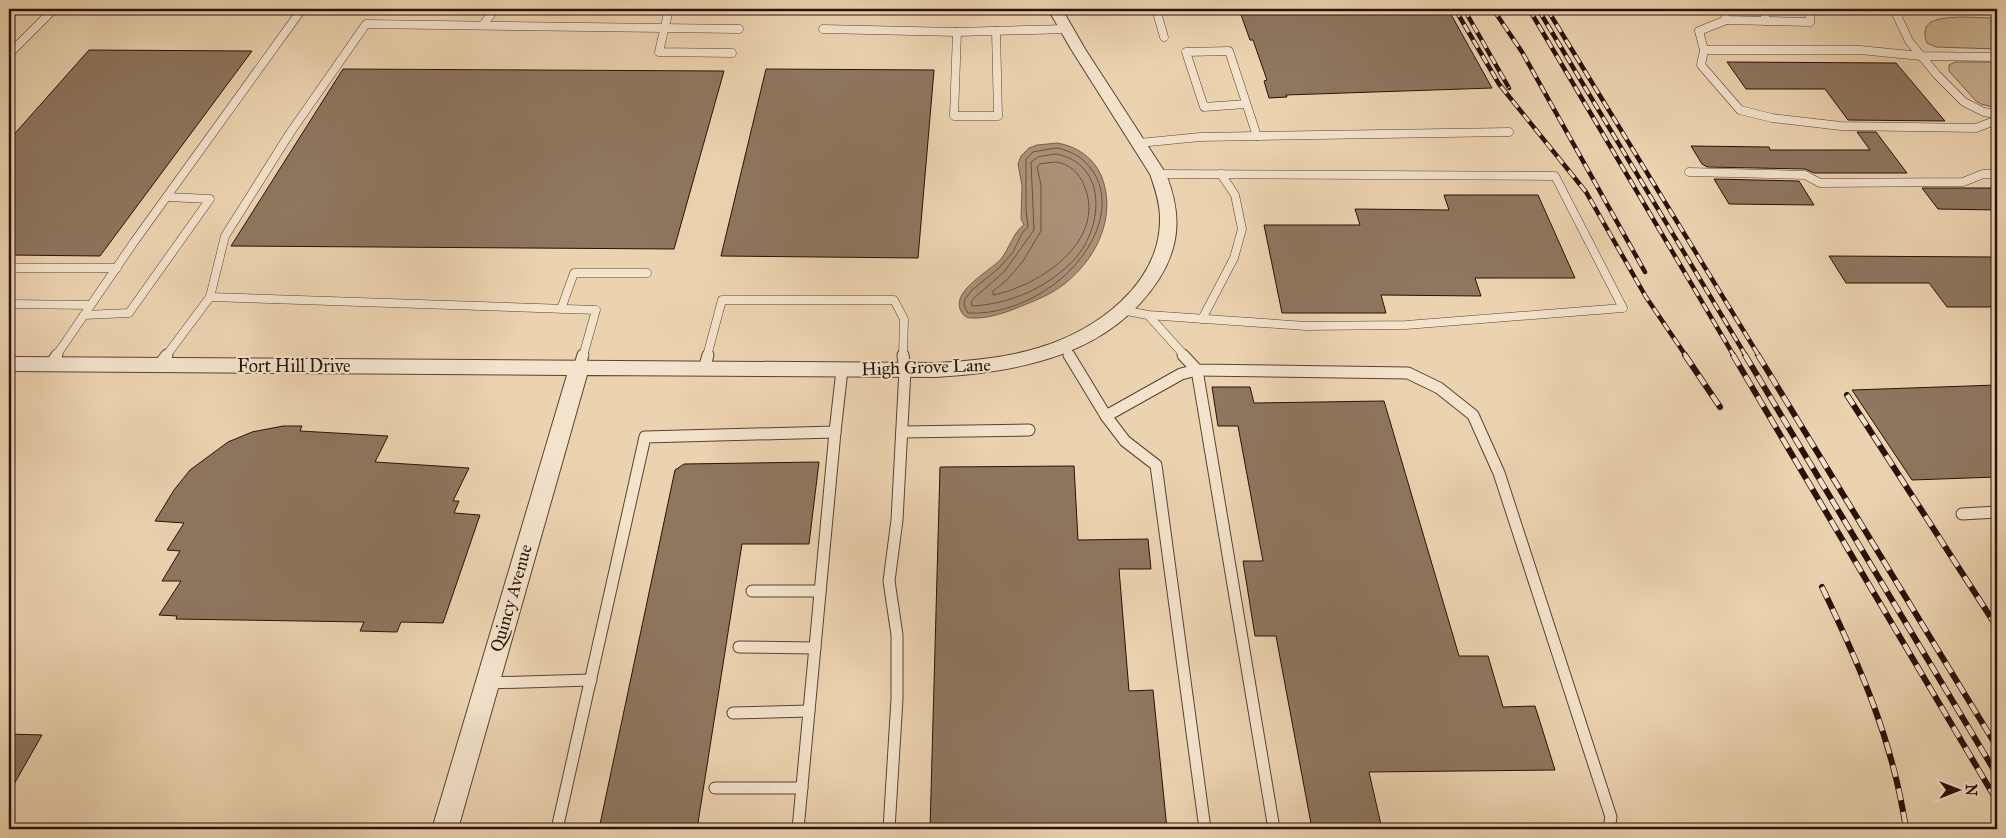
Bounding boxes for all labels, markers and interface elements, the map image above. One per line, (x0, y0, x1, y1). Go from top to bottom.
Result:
street label: High Grove Lane (861, 354, 991, 381)
street label: Fort Hill Drive (237, 355, 351, 377)
street label: Quincy Avenue (485, 542, 537, 654)
north arrow (1934, 766, 1984, 816)
text: N (1962, 784, 1979, 796)

